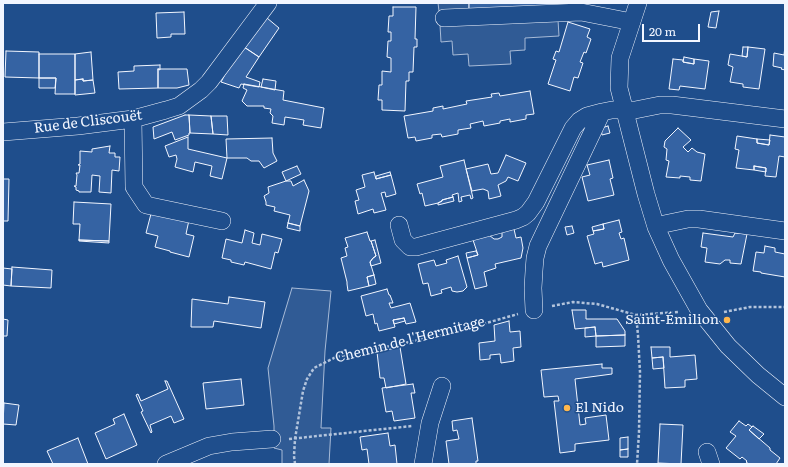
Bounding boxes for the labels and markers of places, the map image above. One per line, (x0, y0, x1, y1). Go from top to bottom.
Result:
place label: Saint-Émilion (625, 312, 719, 328)
marker: Saint-Émilion (722, 315, 732, 325)
place label: El Nido (575, 400, 624, 416)
marker: El Nido (562, 403, 572, 413)

